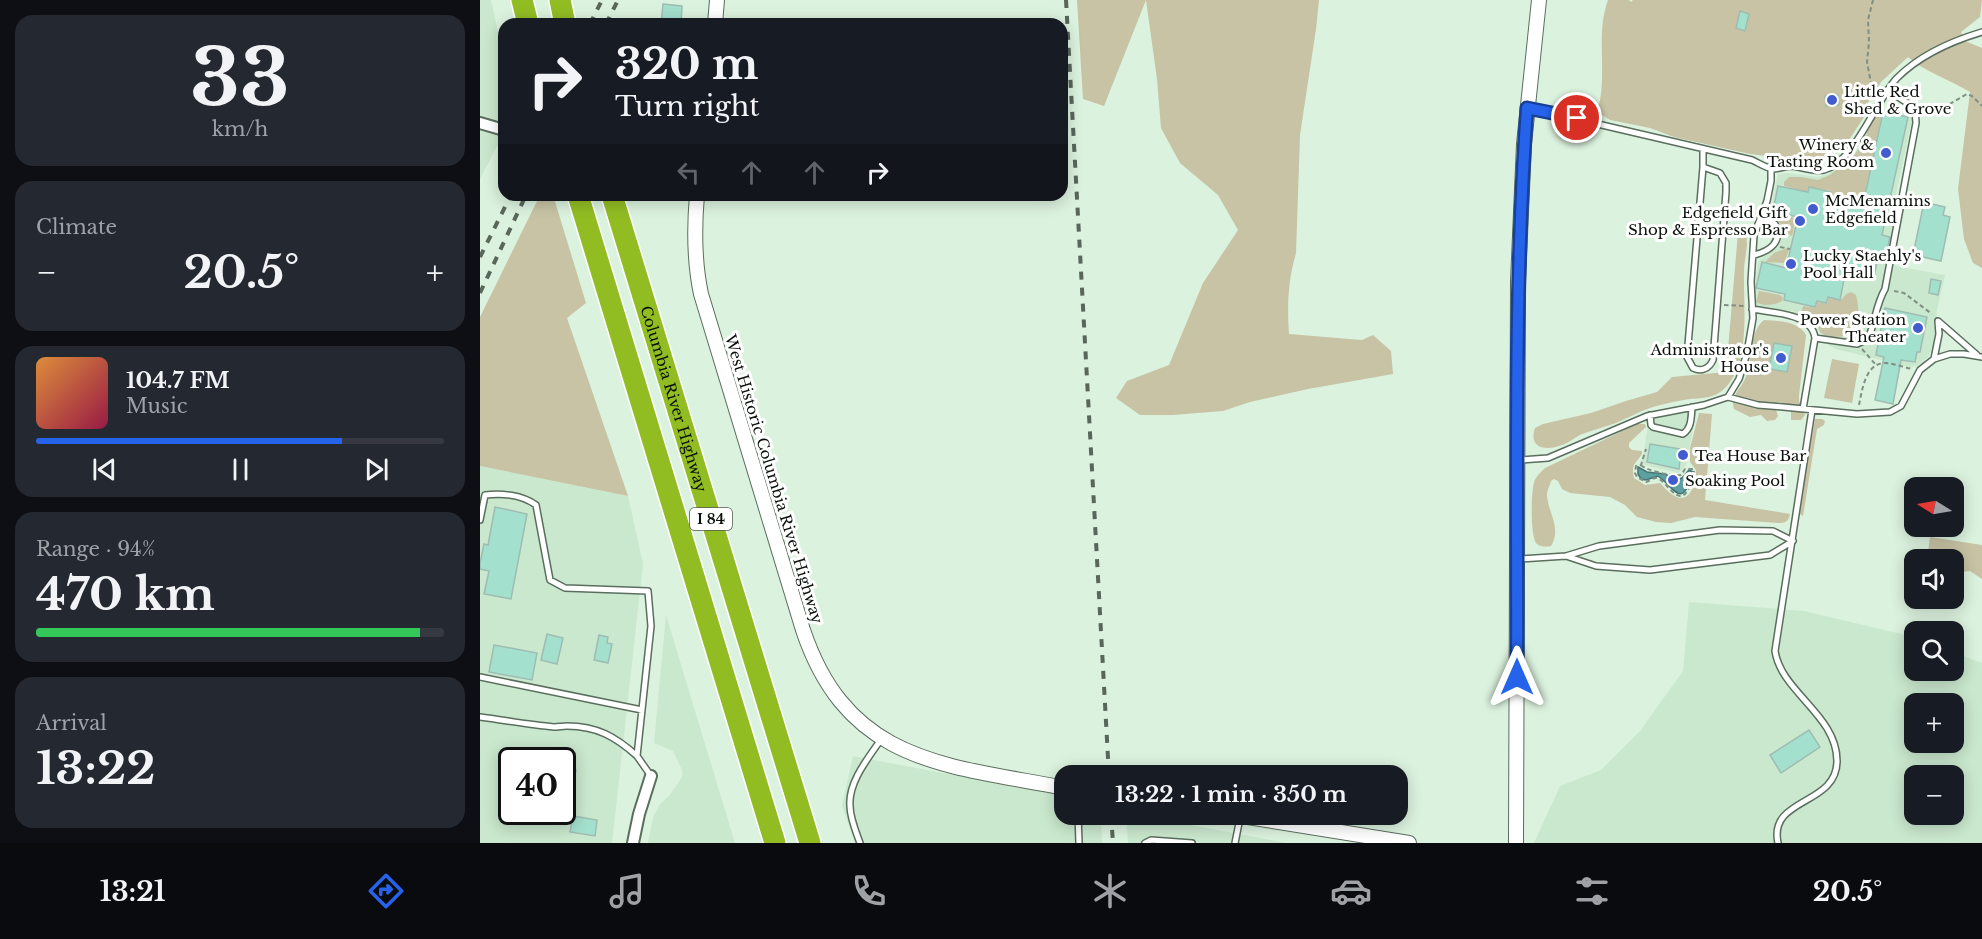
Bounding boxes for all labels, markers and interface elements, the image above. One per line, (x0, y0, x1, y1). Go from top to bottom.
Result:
text: 33 (190, 29, 290, 126)
text: 320 m (615, 38, 758, 90)
icon: right (516, 42, 594, 120)
place label: Little Red Shed & Grove (1844, 82, 1951, 118)
text: Turn right (615, 90, 759, 123)
pin (1551, 92, 1602, 143)
marker: Little Red Shed & Grove (1825, 93, 1839, 107)
icon: arrive (1560, 101, 1593, 134)
text: km/h (212, 117, 268, 141)
place label: Winery & Tasting Room (1767, 135, 1874, 171)
marker: Winery & Tasting Room (1879, 146, 1893, 160)
icon: left (672, 156, 705, 189)
icon: ahead (735, 156, 768, 189)
icon: ahead (798, 156, 831, 189)
icon: right (861, 156, 894, 189)
place label: McMenamins Edgefield (1825, 191, 1931, 227)
marker: McMenamins Edgefield (1806, 202, 1820, 216)
place label: Edgefield Gift Shop & Espresso Bar (1628, 203, 1789, 239)
marker: Edgefield Gift Shop & Espresso Bar (1793, 214, 1807, 228)
text: Climate (36, 215, 117, 239)
text: 20.5° (183, 244, 299, 300)
place label: Lucky Staehly's Pool Hall (1803, 246, 1922, 282)
text: − (36, 252, 57, 293)
text: + (426, 252, 444, 293)
marker: Lucky Staehly's Pool Hall (1784, 257, 1798, 271)
street label: Columbia River Highway (637, 303, 712, 495)
place label: Power Station Theater (1800, 310, 1907, 346)
marker: Power Station Theater (1911, 321, 1925, 335)
street label: West Historic Columbia River Highway (721, 331, 827, 626)
place label: Administrator's House (1649, 340, 1769, 376)
marker: Administrator's House (1774, 351, 1788, 365)
text: 104.7 FM (126, 367, 230, 394)
text: Music (126, 394, 187, 418)
place label: Tea House Bar (1695, 446, 1807, 465)
marker: Tea House Bar (1676, 448, 1690, 462)
icon: previous (88, 453, 121, 486)
icon: pause (224, 453, 257, 486)
icon: next (360, 453, 393, 486)
place label: Soaking Pool (1685, 471, 1785, 490)
marker: Soaking Pool (1666, 473, 1680, 487)
north arrow (1904, 477, 1964, 537)
map controls (1904, 477, 1964, 825)
road number: I 84 (690, 508, 732, 530)
text: Range · 94% (36, 537, 155, 561)
button: sound (1904, 549, 1964, 609)
text: 470 km (36, 566, 215, 622)
button: search (1904, 621, 1964, 681)
position arrow (1485, 645, 1549, 709)
button: + (1904, 693, 1964, 753)
text: Arrival (36, 711, 107, 735)
text: 13:22 (36, 740, 156, 796)
speed limit sign: 40 (498, 747, 576, 825)
button: − (1904, 765, 1964, 825)
text: 13:22 · 1 min · 350 m (1115, 781, 1347, 808)
icon: directions (365, 870, 407, 912)
icon: music (606, 870, 648, 912)
icon: phone (848, 870, 890, 912)
icon: climate (1089, 870, 1131, 912)
icon: car (1330, 870, 1372, 912)
icon: filters (1571, 870, 1613, 912)
text: 13:21 (100, 875, 166, 908)
text: 20.5° (1813, 875, 1882, 908)

